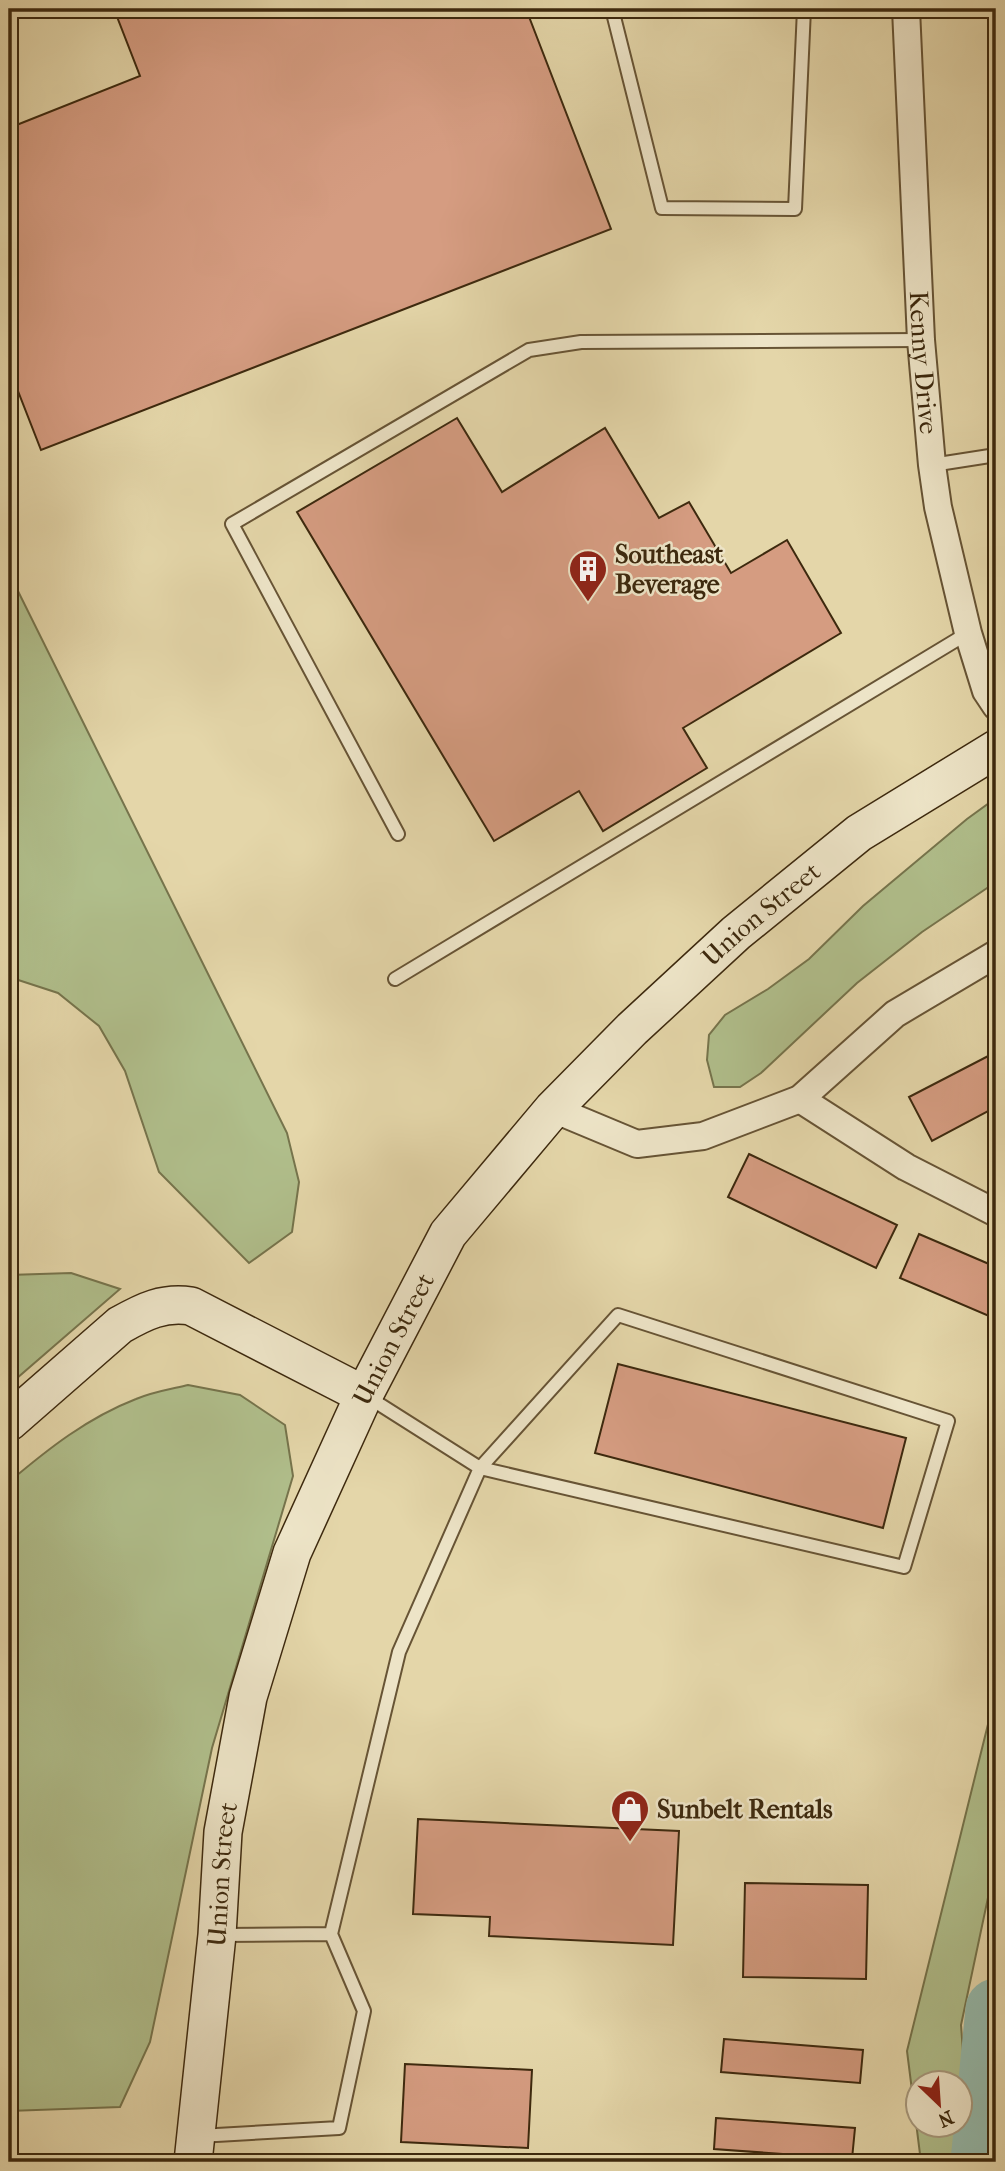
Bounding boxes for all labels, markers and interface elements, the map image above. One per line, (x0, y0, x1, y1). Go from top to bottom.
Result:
street label: Kenny Drive (903, 290, 944, 436)
place label: Southeast Beverage (615, 539, 724, 600)
building icon: Southeast Beverage (567, 548, 609, 603)
street label: Union Street (695, 855, 827, 973)
street label: Union Street (346, 1267, 441, 1411)
shop icon: Sunbelt Rentals (609, 1788, 651, 1843)
place label: Sunbelt Rentals (657, 1794, 833, 1825)
street label: Union Street (201, 1799, 244, 1948)
north arrow (904, 2070, 974, 2140)
text: N (934, 2105, 957, 2132)

